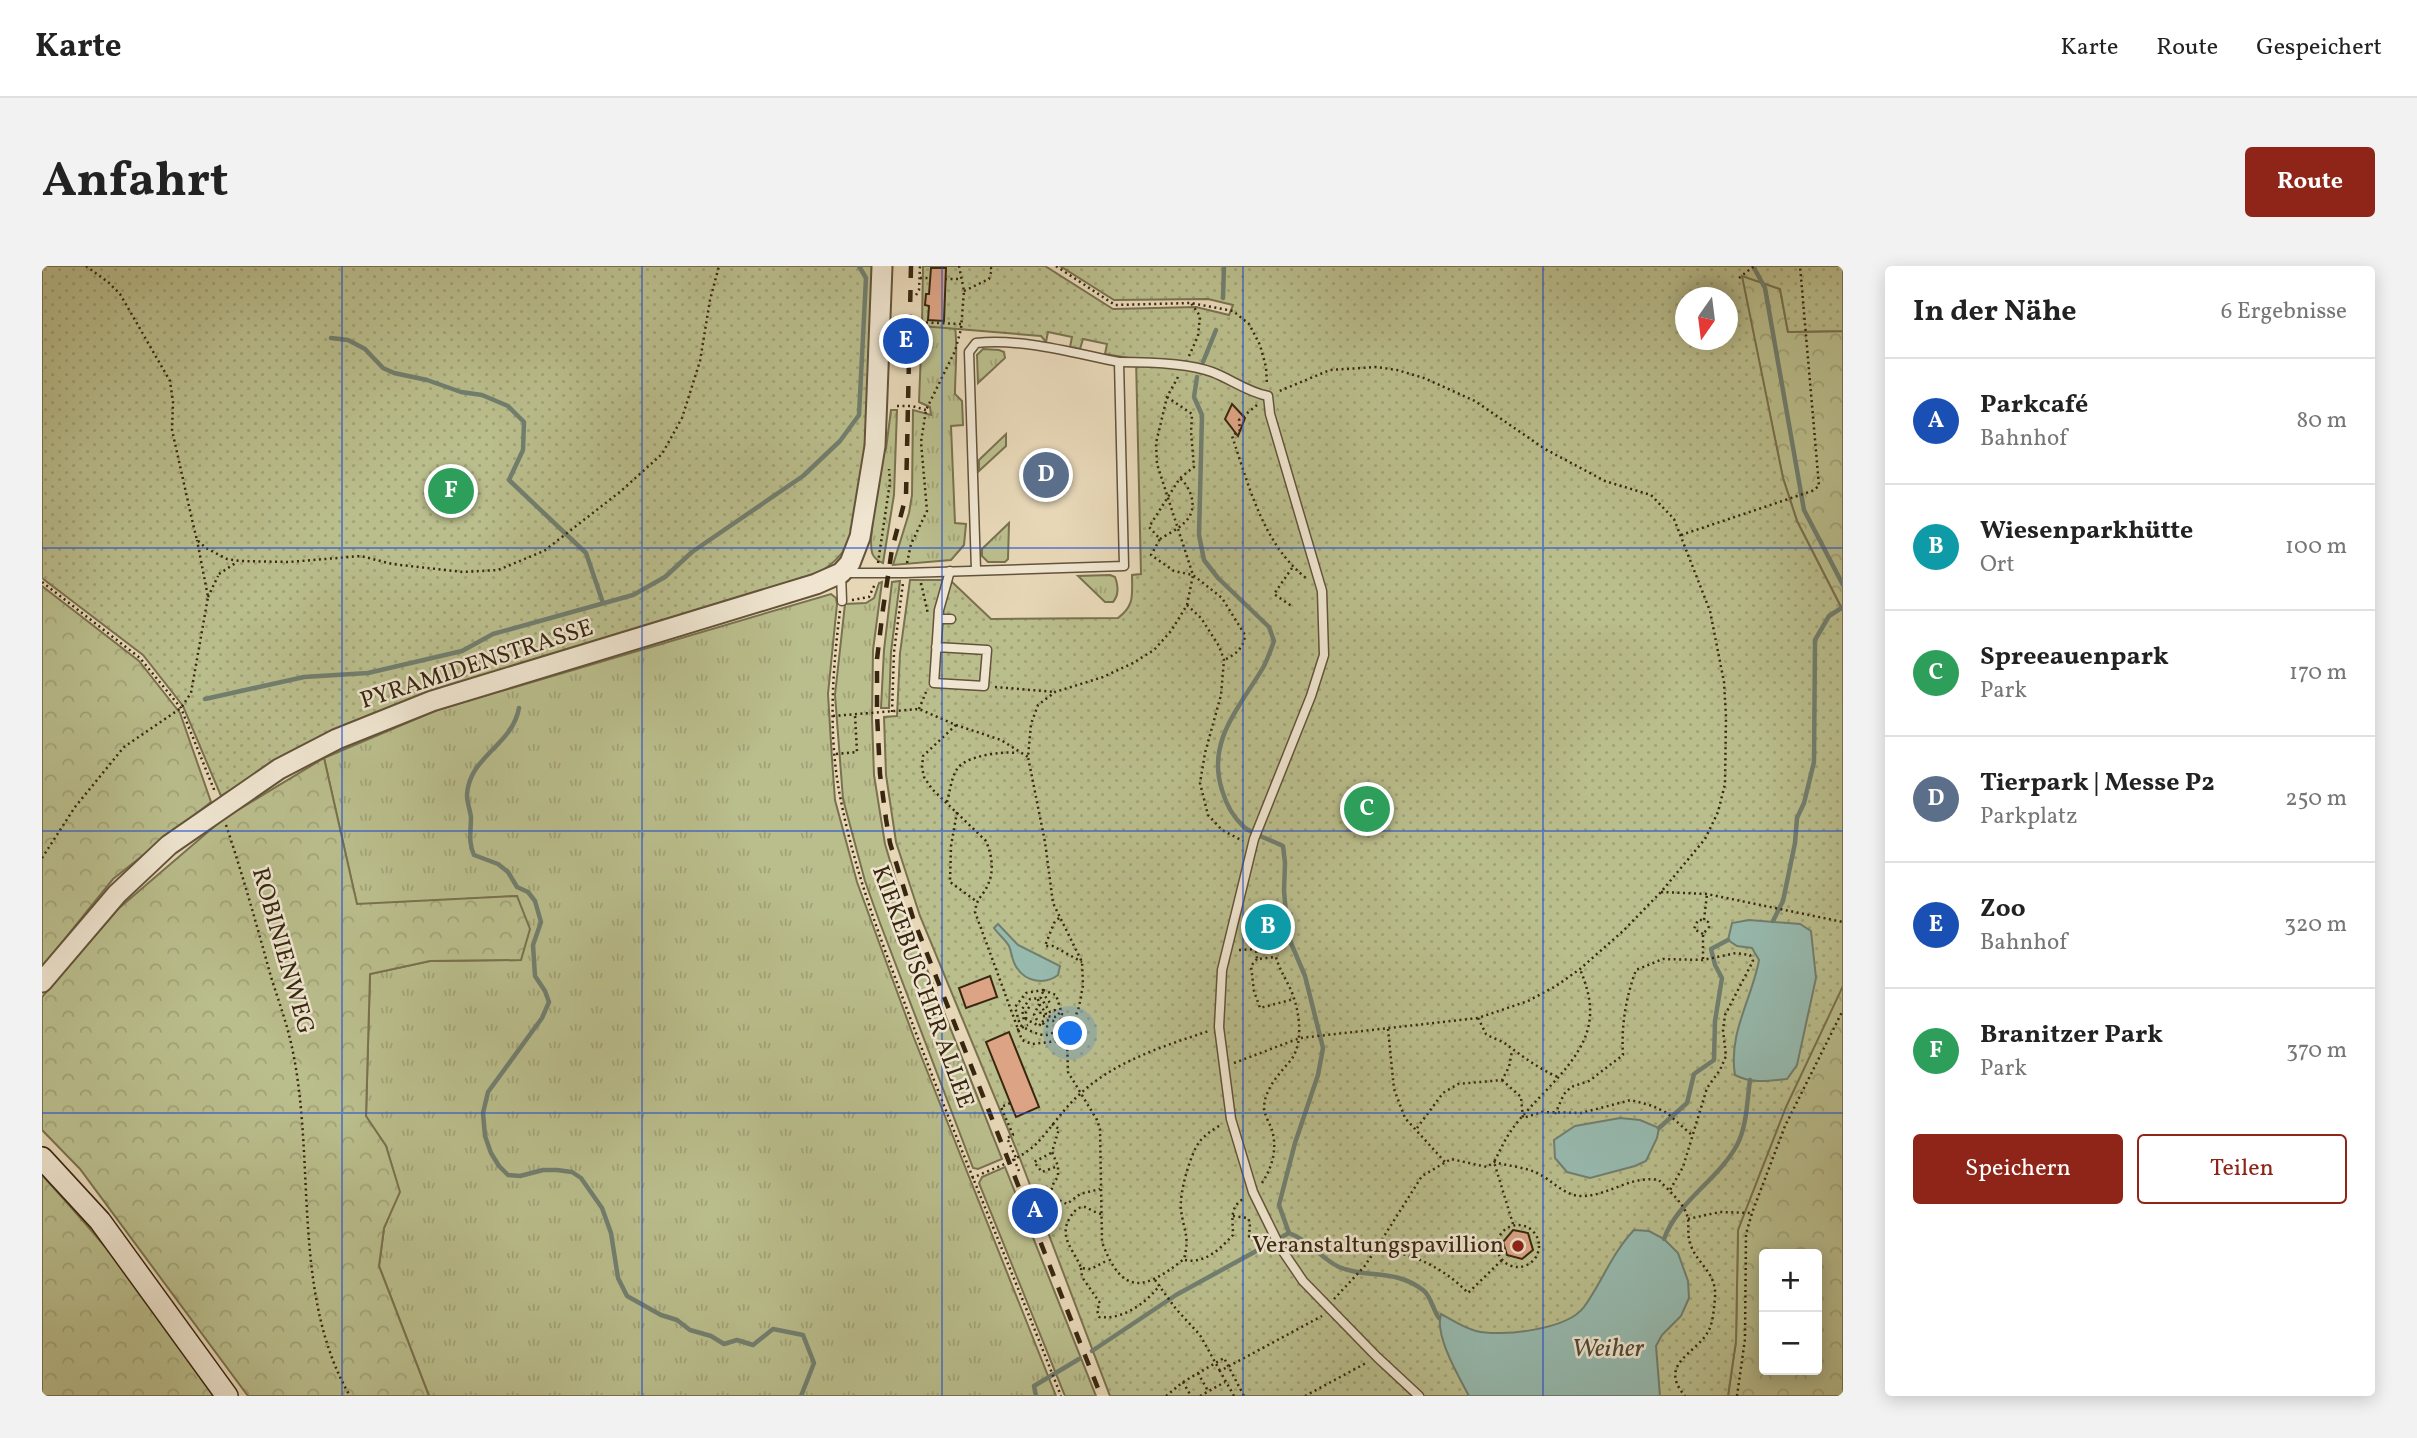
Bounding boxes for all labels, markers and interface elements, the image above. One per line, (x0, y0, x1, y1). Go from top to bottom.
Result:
text: Karte (35, 25, 122, 71)
text: Karte (2061, 31, 2118, 65)
text: Route (2156, 31, 2218, 65)
text: Gespeichert (2256, 31, 2382, 65)
button: Route (2245, 147, 2375, 217)
text: Anfahrt (42, 148, 229, 217)
north arrow (1675, 287, 1738, 350)
text: In der Nähe (1913, 291, 2077, 333)
text: 6 Ergebnisse (2221, 296, 2347, 328)
pin: E (883, 315, 929, 367)
text: Parkcafé (1980, 387, 2088, 423)
text: A (1928, 405, 1944, 437)
text: 80 m (2297, 405, 2347, 437)
text: Bahnhof (1980, 423, 2067, 455)
pin: D (1023, 449, 1069, 501)
pin: F (428, 465, 474, 517)
text: Wiesenparkhütte (1980, 513, 2193, 549)
text: B (1928, 531, 1944, 563)
text: 100 m (2285, 531, 2347, 563)
text: Ort (1980, 549, 2015, 581)
street label: PYRAMIDENSTRASSE (356, 611, 598, 719)
text: Spreeauenpark (1980, 639, 2169, 675)
text: C (1929, 657, 1943, 689)
text: 170 m (2289, 657, 2347, 689)
text: Park (1980, 675, 2027, 707)
text: Tierpark | Messe P2 (1980, 765, 2215, 801)
pin: C (1344, 783, 1390, 835)
text: D (1928, 783, 1944, 815)
text: 250 m (2285, 783, 2347, 815)
text: Parkplatz (1980, 801, 2078, 833)
street label: KIEKEBUSCHER ALLEE (862, 861, 982, 1113)
street label: ROBINIENWEG (242, 864, 322, 1038)
text: Zoo (1980, 891, 2026, 927)
pin: B (1245, 901, 1291, 953)
text: E (1929, 909, 1943, 941)
text: 320 m (2284, 909, 2347, 941)
text: Bahnhof (1980, 927, 2067, 959)
your location (1053, 1016, 1087, 1050)
text: Branitzer Park (1980, 1017, 2163, 1053)
text: F (1929, 1035, 1943, 1067)
text: 370 m (2286, 1035, 2347, 1067)
text: Park (1980, 1053, 2027, 1085)
button: Speichern (1913, 1134, 2123, 1204)
button: Teilen (2137, 1134, 2347, 1204)
pin: A (1012, 1185, 1058, 1237)
place label: Veranstaltungspavillion (1252, 1229, 1504, 1263)
marker: Veranstaltungspavillion (1510, 1238, 1526, 1254)
map controls (1759, 1249, 1822, 1375)
button: + (1759, 1249, 1822, 1312)
button: − (1759, 1312, 1822, 1375)
water label: Weiher (1572, 1331, 1644, 1367)

